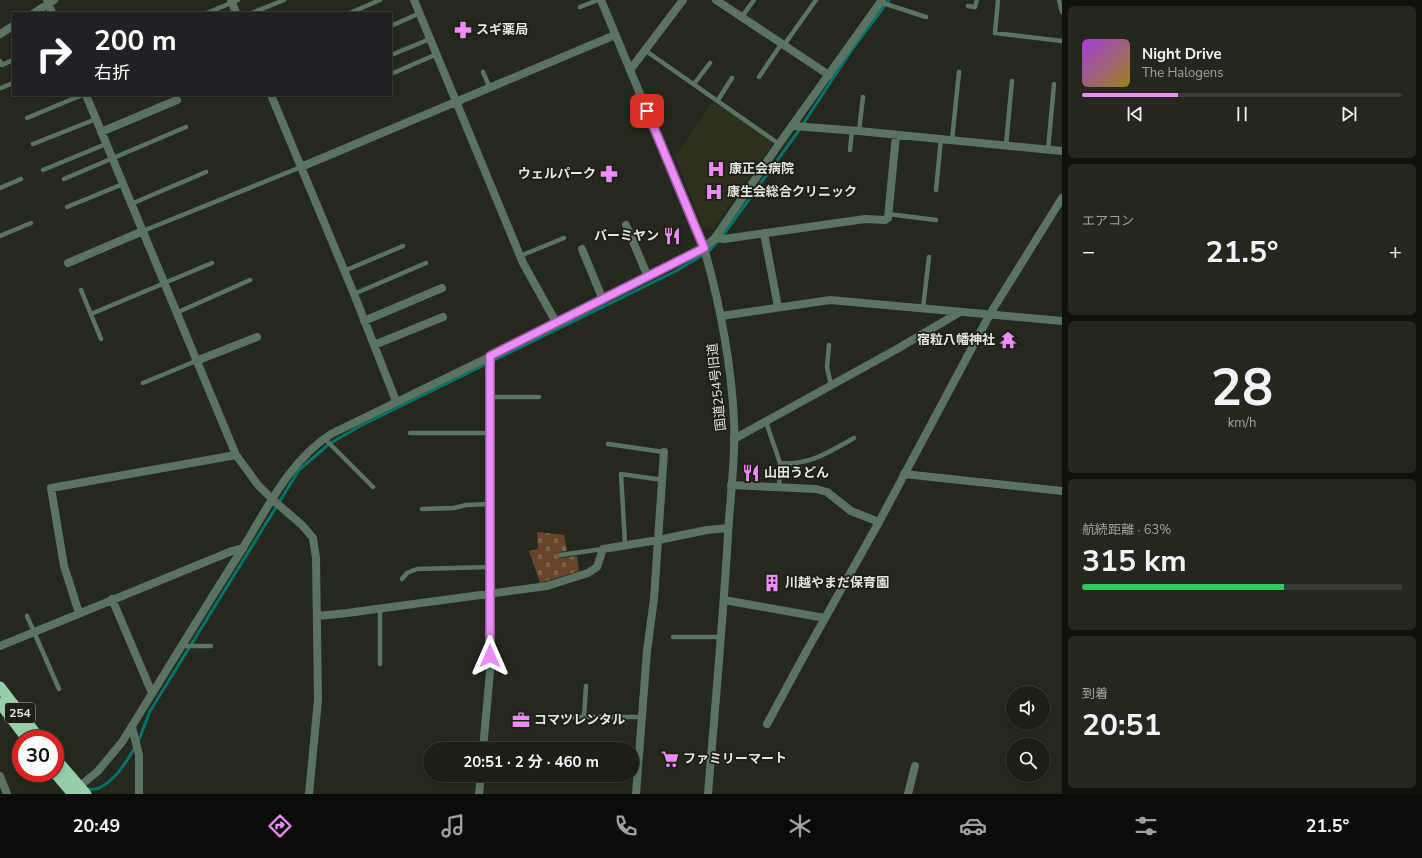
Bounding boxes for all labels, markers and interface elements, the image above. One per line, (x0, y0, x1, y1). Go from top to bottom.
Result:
pharmacy icon: スギ薬局 (453, 20, 473, 40)
place label: スギ薬局 (476, 21, 528, 39)
text: 200 m (94, 22, 177, 60)
icon: right (28, 28, 80, 80)
text: Night Drive (1142, 44, 1222, 64)
text: 右折 (94, 61, 130, 85)
text: The Halogens (1142, 64, 1223, 82)
pin (630, 94, 664, 128)
icon: arrive (636, 100, 658, 122)
icon: previous (1124, 103, 1146, 125)
icon: pause (1231, 103, 1253, 125)
icon: next (1338, 103, 1360, 125)
hospital icon: 康正会病院 (706, 159, 726, 179)
place label: 康正会病院 (729, 160, 794, 178)
pharmacy icon: ウェルパーク (599, 164, 619, 184)
place label: ウェルパーク (518, 165, 596, 183)
hospital icon: 康生会総合クリニック (704, 182, 724, 202)
place label: 康生会総合クリニック (727, 183, 857, 201)
text: エアコン (1082, 212, 1134, 230)
restaurant icon: バーミヤン (662, 226, 682, 246)
place label: バーミヤン (594, 227, 659, 245)
text: 21.5° (1206, 232, 1278, 273)
text: − (1082, 237, 1095, 267)
text: + (1389, 237, 1402, 267)
temple icon: 宿粒八幡神社 (998, 330, 1018, 350)
place label: 宿粒八幡神社 (917, 331, 995, 349)
street label: 国道254号旧道 (703, 342, 731, 432)
text: 28 (1211, 352, 1273, 423)
text: km/h (1228, 414, 1256, 432)
restaurant icon: 山田うどん (741, 463, 761, 483)
place label: 山田うどん (764, 464, 829, 482)
text: 航続距離 · 63% (1082, 521, 1171, 539)
text: 315 km (1082, 541, 1187, 582)
building icon: 川越やまだ保育園 (762, 573, 782, 593)
place label: 川越やまだ保育園 (785, 574, 889, 592)
position arrow (469, 635, 511, 677)
text: 到着 (1082, 685, 1108, 703)
map controls (1006, 686, 1050, 782)
button: sound (1006, 686, 1050, 730)
road number: 254 (5, 703, 35, 723)
text: 20:51 (1082, 705, 1161, 746)
office icon: コマツレンタル (511, 710, 531, 730)
place label: コマツレンタル (534, 711, 625, 729)
speed limit sign: 30 (12, 730, 64, 782)
button: search (1006, 738, 1050, 782)
supermarket icon: ファミリーマート (660, 749, 680, 769)
place label: ファミリーマート (683, 750, 787, 768)
text: 20:51 · 2 分 · 460 m (463, 752, 599, 772)
icon: directions (266, 812, 294, 840)
icon: music (439, 812, 467, 840)
icon: phone (612, 812, 640, 840)
icon: climate (786, 812, 814, 840)
icon: car (959, 812, 987, 840)
icon: filters (1132, 812, 1160, 840)
text: 20:49 (73, 814, 120, 838)
text: 21.5° (1306, 814, 1349, 838)

